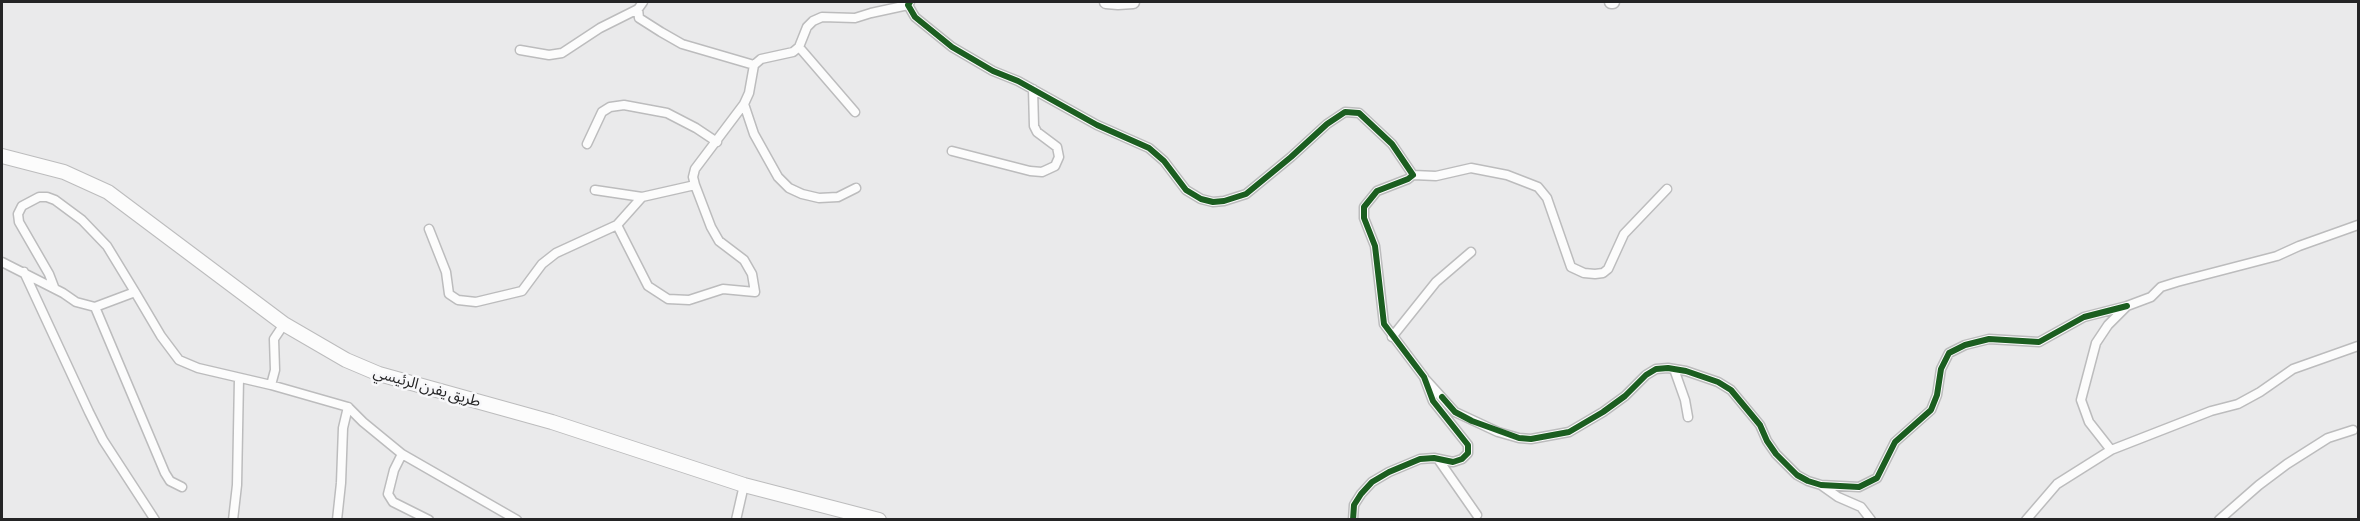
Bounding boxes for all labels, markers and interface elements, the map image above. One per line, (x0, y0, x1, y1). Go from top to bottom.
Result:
street label: طريق يفرن الرئيسي (371, 363, 483, 411)

